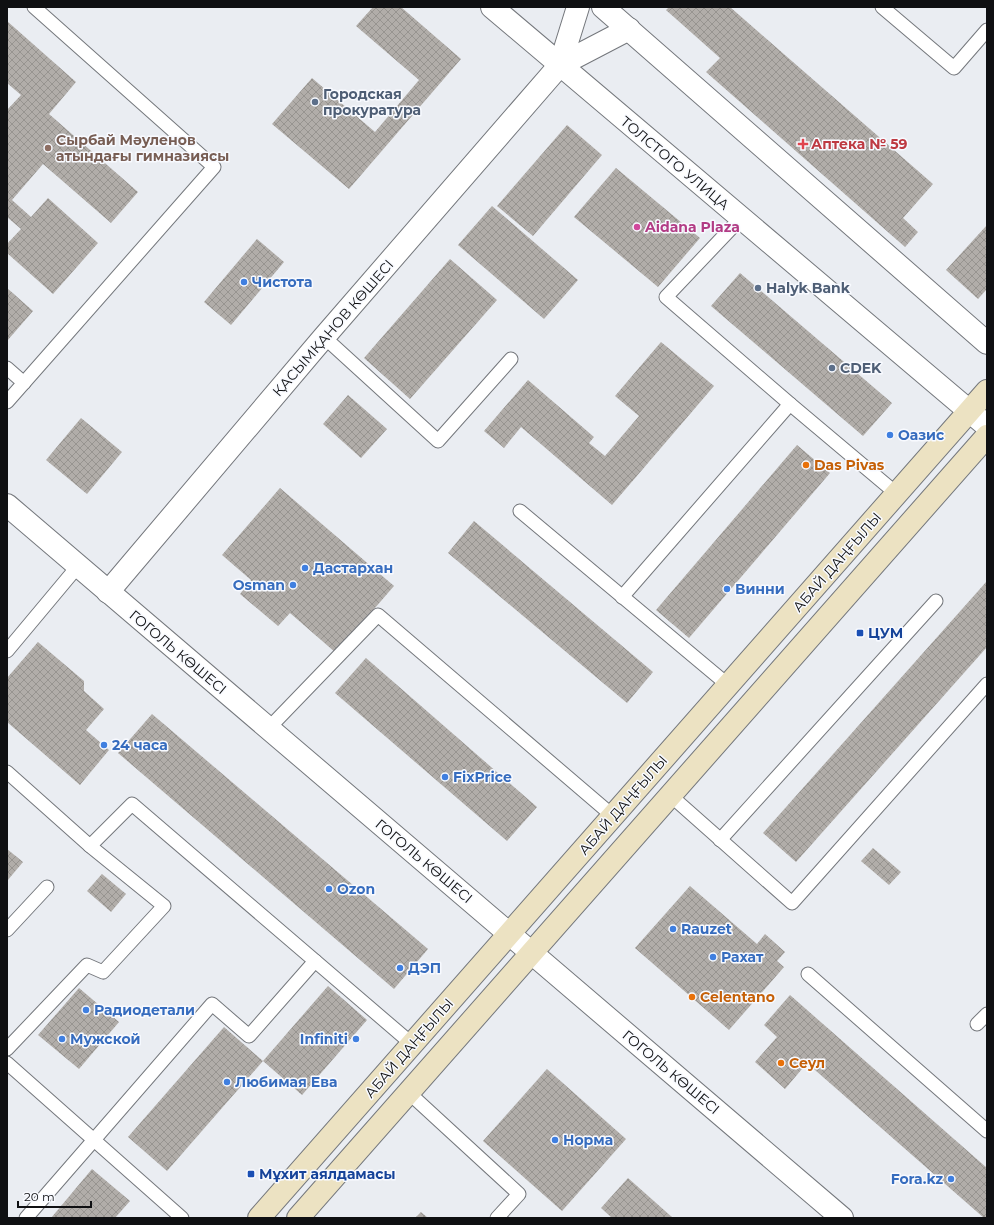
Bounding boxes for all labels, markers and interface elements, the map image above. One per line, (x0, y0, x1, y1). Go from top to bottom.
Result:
place label: Городская прокуратура (323, 85, 421, 119)
marker: Городская прокуратура (310, 97, 320, 107)
street label: ТОЛСТОГО УЛИЦА (617, 112, 734, 214)
place label: Сырбай Мәуленов атындағы гимназиясы (56, 131, 229, 165)
place label: Аптека № 59 (811, 135, 908, 153)
marker: Аптека № 59 (798, 139, 808, 149)
marker: Сырбай Мәуленов атындағы гимназиясы (43, 143, 53, 153)
place label: Aidana Plaza (644, 218, 740, 236)
marker: Aidana Plaza (632, 222, 642, 232)
street label: ҚАСЫМҚАНОВ КӨШЕСІ (269, 256, 397, 400)
place label: Чистота (252, 273, 312, 291)
marker: Чистота (239, 277, 249, 287)
place label: Halyk Bank (766, 279, 851, 297)
marker: Halyk Bank (753, 283, 763, 293)
place label: CDEK (840, 359, 882, 377)
marker: CDEK (827, 363, 837, 373)
place label: Оазис (898, 426, 945, 444)
marker: Оазис (885, 430, 895, 440)
place label: Das Pivas (814, 456, 885, 474)
marker: Das Pivas (801, 460, 811, 470)
street label: АБАЙ ДАҢҒЫЛЫ (789, 508, 885, 616)
place label: Дастархан (313, 559, 393, 577)
marker: Дастархан (300, 563, 310, 573)
place label: Osman (233, 576, 285, 594)
marker: Osman (288, 580, 298, 590)
place label: Винни (735, 580, 785, 598)
marker: Винни (722, 584, 732, 594)
street label: ГОГОЛЬ КӨШЕСІ (126, 606, 230, 698)
place label: ЦУМ (868, 624, 903, 642)
marker: ЦУМ (855, 628, 865, 638)
place label: 24 часа (112, 736, 168, 754)
marker: 24 часа (99, 740, 109, 750)
street label: АБАЙ ДАҢҒЫЛЫ (575, 751, 671, 859)
place label: FixPrice (453, 768, 512, 786)
marker: FixPrice (440, 772, 450, 782)
street label: ГОГОЛЬ КӨШЕСІ (372, 815, 476, 907)
place label: Ozon (337, 880, 375, 898)
marker: Ozon (324, 884, 334, 894)
place label: Rauzet (681, 920, 732, 938)
marker: Rauzet (668, 924, 678, 934)
place label: Рахат (721, 948, 764, 966)
marker: Рахат (708, 952, 718, 962)
place label: ДЭП (408, 959, 441, 977)
marker: ДЭП (395, 963, 405, 973)
place label: Celentano (700, 988, 775, 1006)
marker: Celentano (687, 992, 697, 1002)
street label: АБАЙ ДАҢҒЫЛЫ (361, 994, 457, 1102)
place label: Радиодетали (94, 1001, 195, 1019)
marker: Радиодетали (81, 1005, 91, 1015)
street label: ГОГОЛЬ КӨШЕСІ (619, 1026, 723, 1118)
place label: Мужской (70, 1030, 141, 1048)
place label: Infiniti (300, 1030, 348, 1048)
marker: Мужской (57, 1034, 67, 1044)
marker: Infiniti (351, 1034, 361, 1044)
place label: Сеул (789, 1054, 825, 1072)
marker: Сеул (776, 1058, 786, 1068)
place label: Любимая Ева (235, 1073, 337, 1091)
marker: Любимая Ева (222, 1077, 232, 1087)
place label: Норма (563, 1131, 613, 1149)
marker: Норма (550, 1135, 560, 1145)
place label: Мұхит аялдамасы (259, 1165, 396, 1183)
marker: Мұхит аялдамасы (246, 1169, 256, 1179)
place label: Fora.kz (891, 1170, 943, 1188)
marker: Fora.kz (946, 1174, 956, 1184)
scale bar (18, 1183, 91, 1209)
text: 20 m (24, 1189, 55, 1204)

